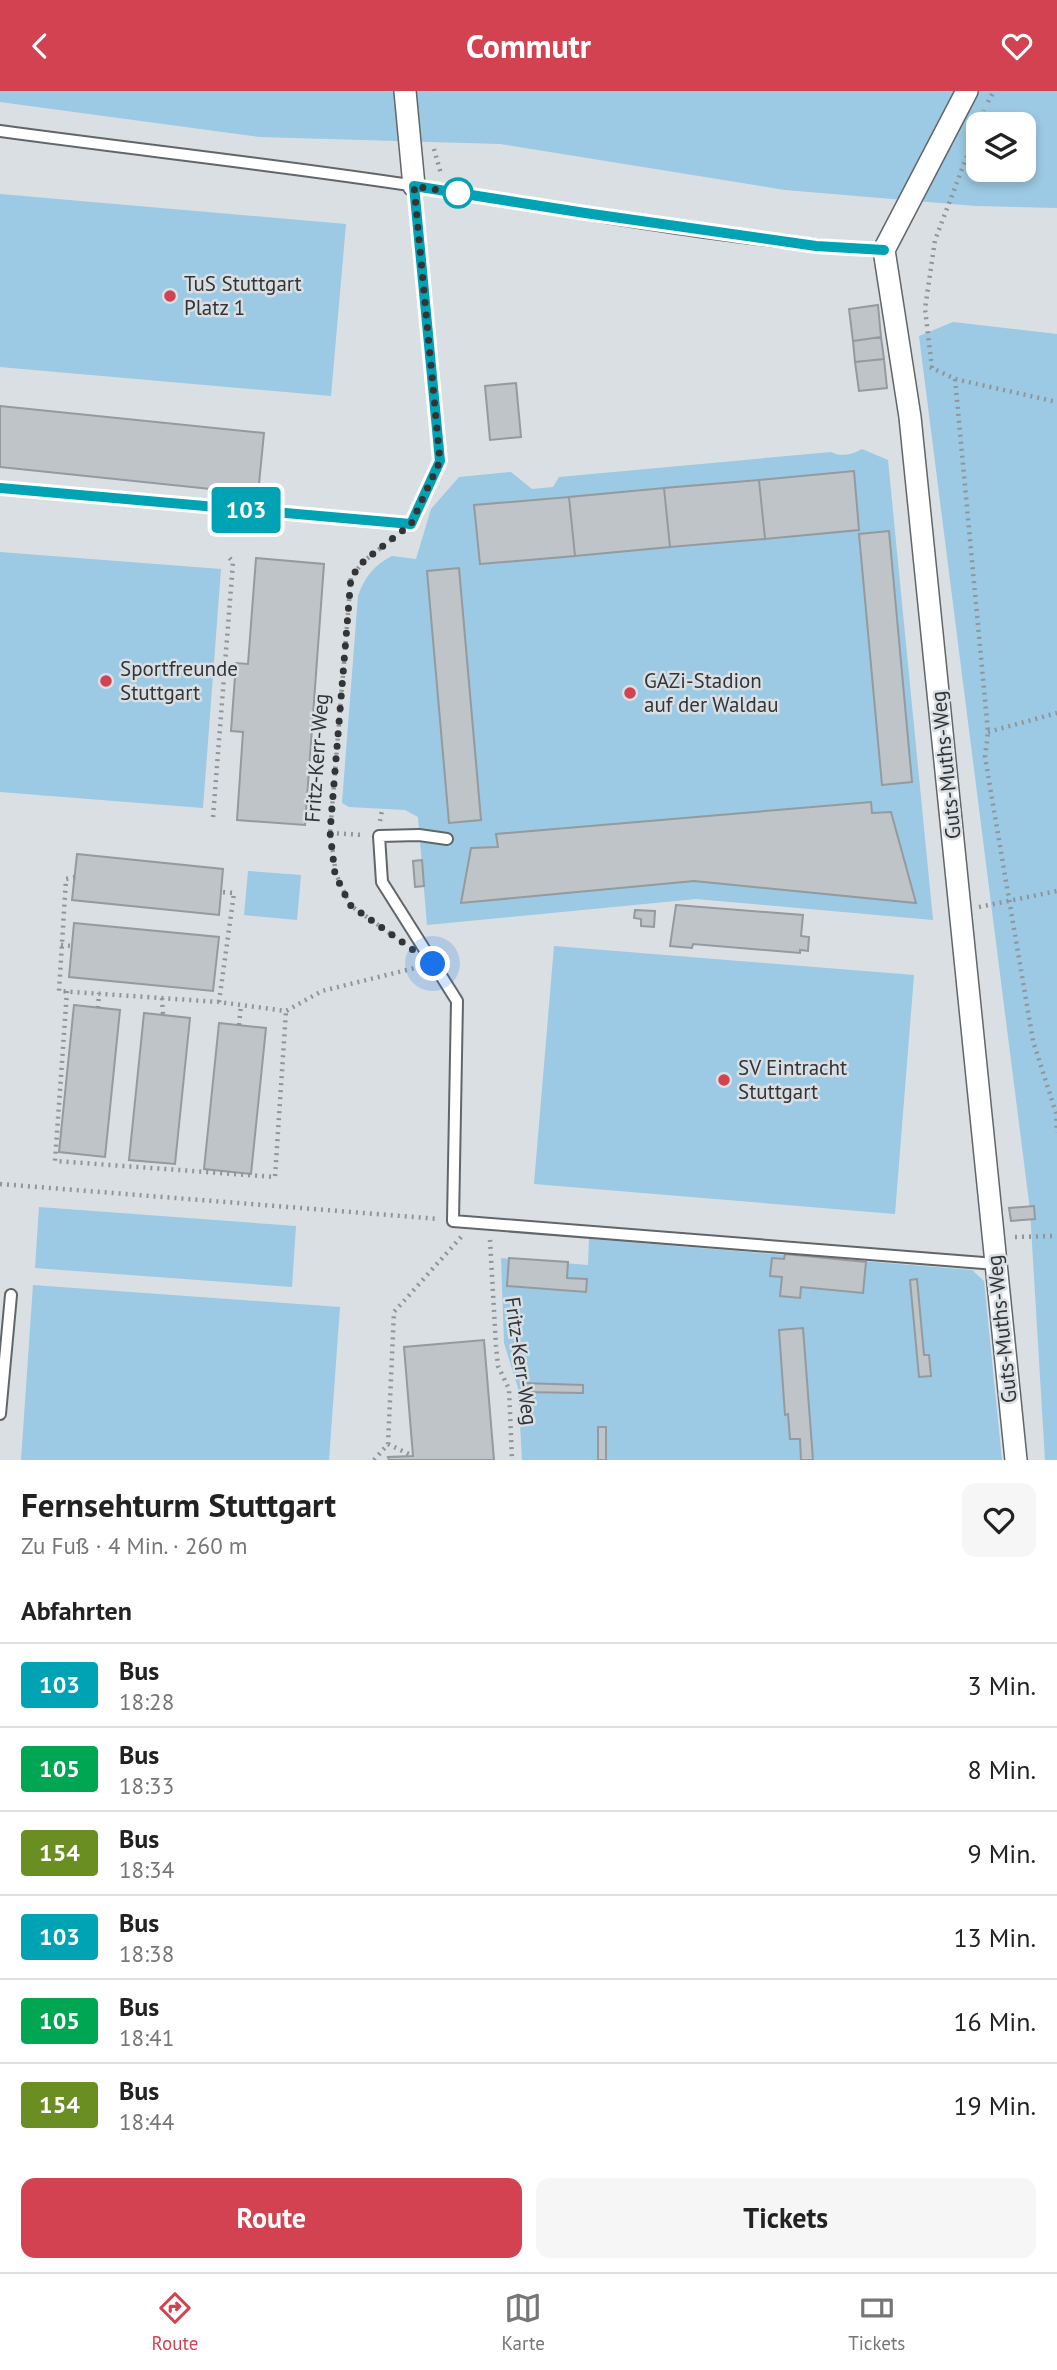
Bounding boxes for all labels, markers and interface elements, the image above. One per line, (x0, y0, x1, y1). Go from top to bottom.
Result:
text: Commutr (466, 25, 591, 67)
icon: back (21, 27, 59, 65)
icon: heart (998, 27, 1036, 65)
map controls (966, 112, 1036, 182)
button: layers (966, 112, 1036, 182)
unlabelled marker (443, 178, 473, 208)
place label: TuS Stuttgart Platz 1 (184, 270, 302, 321)
marker: TuS Stuttgart Platz 1 (162, 288, 178, 304)
line badge: 103 (206, 487, 286, 533)
text: 103 (226, 494, 266, 525)
place label: Sportfreunde Stuttgart (120, 655, 238, 706)
place label: GAZi-Stadion auf der Waldau (644, 667, 778, 718)
marker: Sportfreunde Stuttgart (98, 673, 114, 689)
marker: GAZi-Stadion auf der Waldau (622, 685, 638, 701)
street label: Guts-Muths-Weg (924, 690, 967, 840)
street label: Fritz-Kerr-Weg (299, 692, 334, 823)
your location (415, 946, 450, 981)
place label: SV Eintracht Stuttgart (738, 1054, 847, 1105)
marker: SV Eintracht Stuttgart (716, 1072, 732, 1088)
street label: Guts-Muths-Weg (980, 1254, 1023, 1404)
street label: Fritz-Kerr-Weg (499, 1295, 544, 1427)
text: Fernsehturm Stuttgart (21, 1483, 336, 1526)
button: heart (962, 1483, 1036, 1557)
text: Zu Fuß · 4 Min. · 260 m (21, 1531, 247, 1560)
text: Abfahrten (21, 1594, 132, 1627)
text: Bus (119, 1654, 159, 1687)
text: 103 (39, 1669, 80, 1700)
text: 3 Min. (968, 1669, 1036, 1702)
text: 18:28 (119, 1687, 174, 1716)
text: Bus (119, 1738, 159, 1771)
text: 105 (39, 1753, 80, 1784)
text: 8 Min. (968, 1753, 1036, 1786)
text: 18:33 (119, 1771, 174, 1800)
text: Bus (119, 1822, 159, 1855)
text: 154 (39, 1837, 80, 1868)
text: 9 Min. (968, 1837, 1036, 1870)
text: 18:34 (119, 1855, 174, 1884)
text: Bus (119, 1906, 159, 1939)
text: 103 (39, 1921, 80, 1952)
text: 13 Min. (953, 1921, 1036, 1954)
text: 18:38 (119, 1939, 174, 1968)
text: Bus (119, 1990, 159, 2023)
text: 105 (39, 2005, 80, 2036)
text: 16 Min. (953, 2005, 1036, 2038)
text: 18:41 (119, 2023, 174, 2052)
text: Bus (119, 2074, 159, 2107)
text: 154 (39, 2089, 80, 2120)
text: 19 Min. (953, 2089, 1036, 2122)
text: 18:44 (119, 2107, 174, 2136)
button: Route (21, 2178, 522, 2258)
button: Tickets (536, 2178, 1036, 2258)
tab: Route (152, 2289, 198, 2355)
tab: Karte (502, 2289, 545, 2355)
tab: Tickets (848, 2289, 905, 2355)

